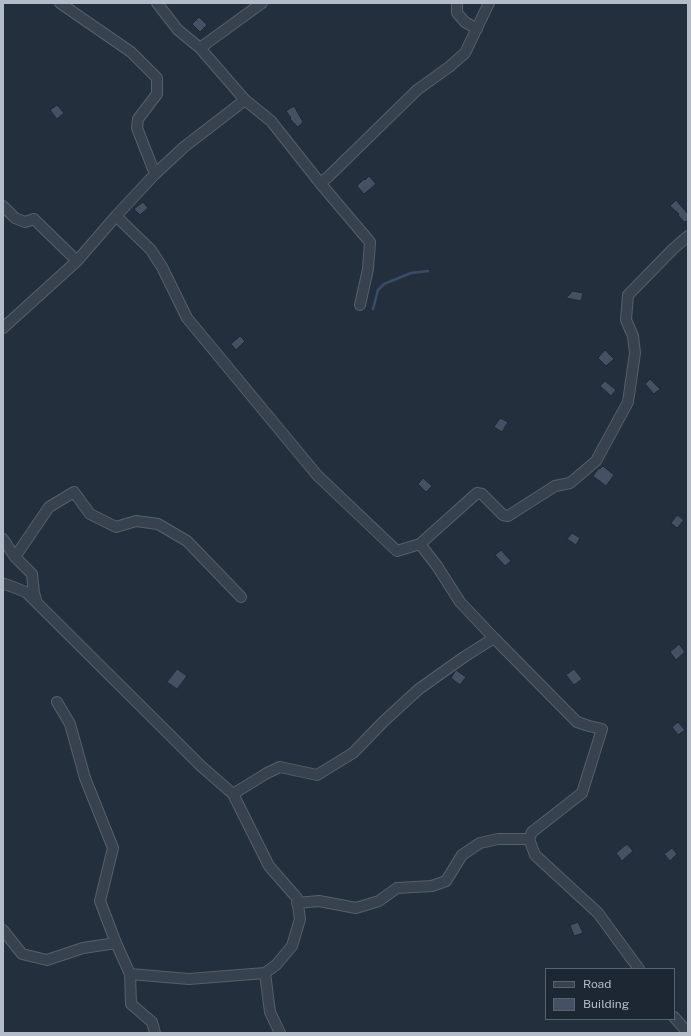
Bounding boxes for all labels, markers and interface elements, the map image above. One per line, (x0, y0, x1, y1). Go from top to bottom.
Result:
legend (545, 968, 675, 1020)
text: Road (583, 977, 611, 991)
text: Building (583, 997, 629, 1011)

